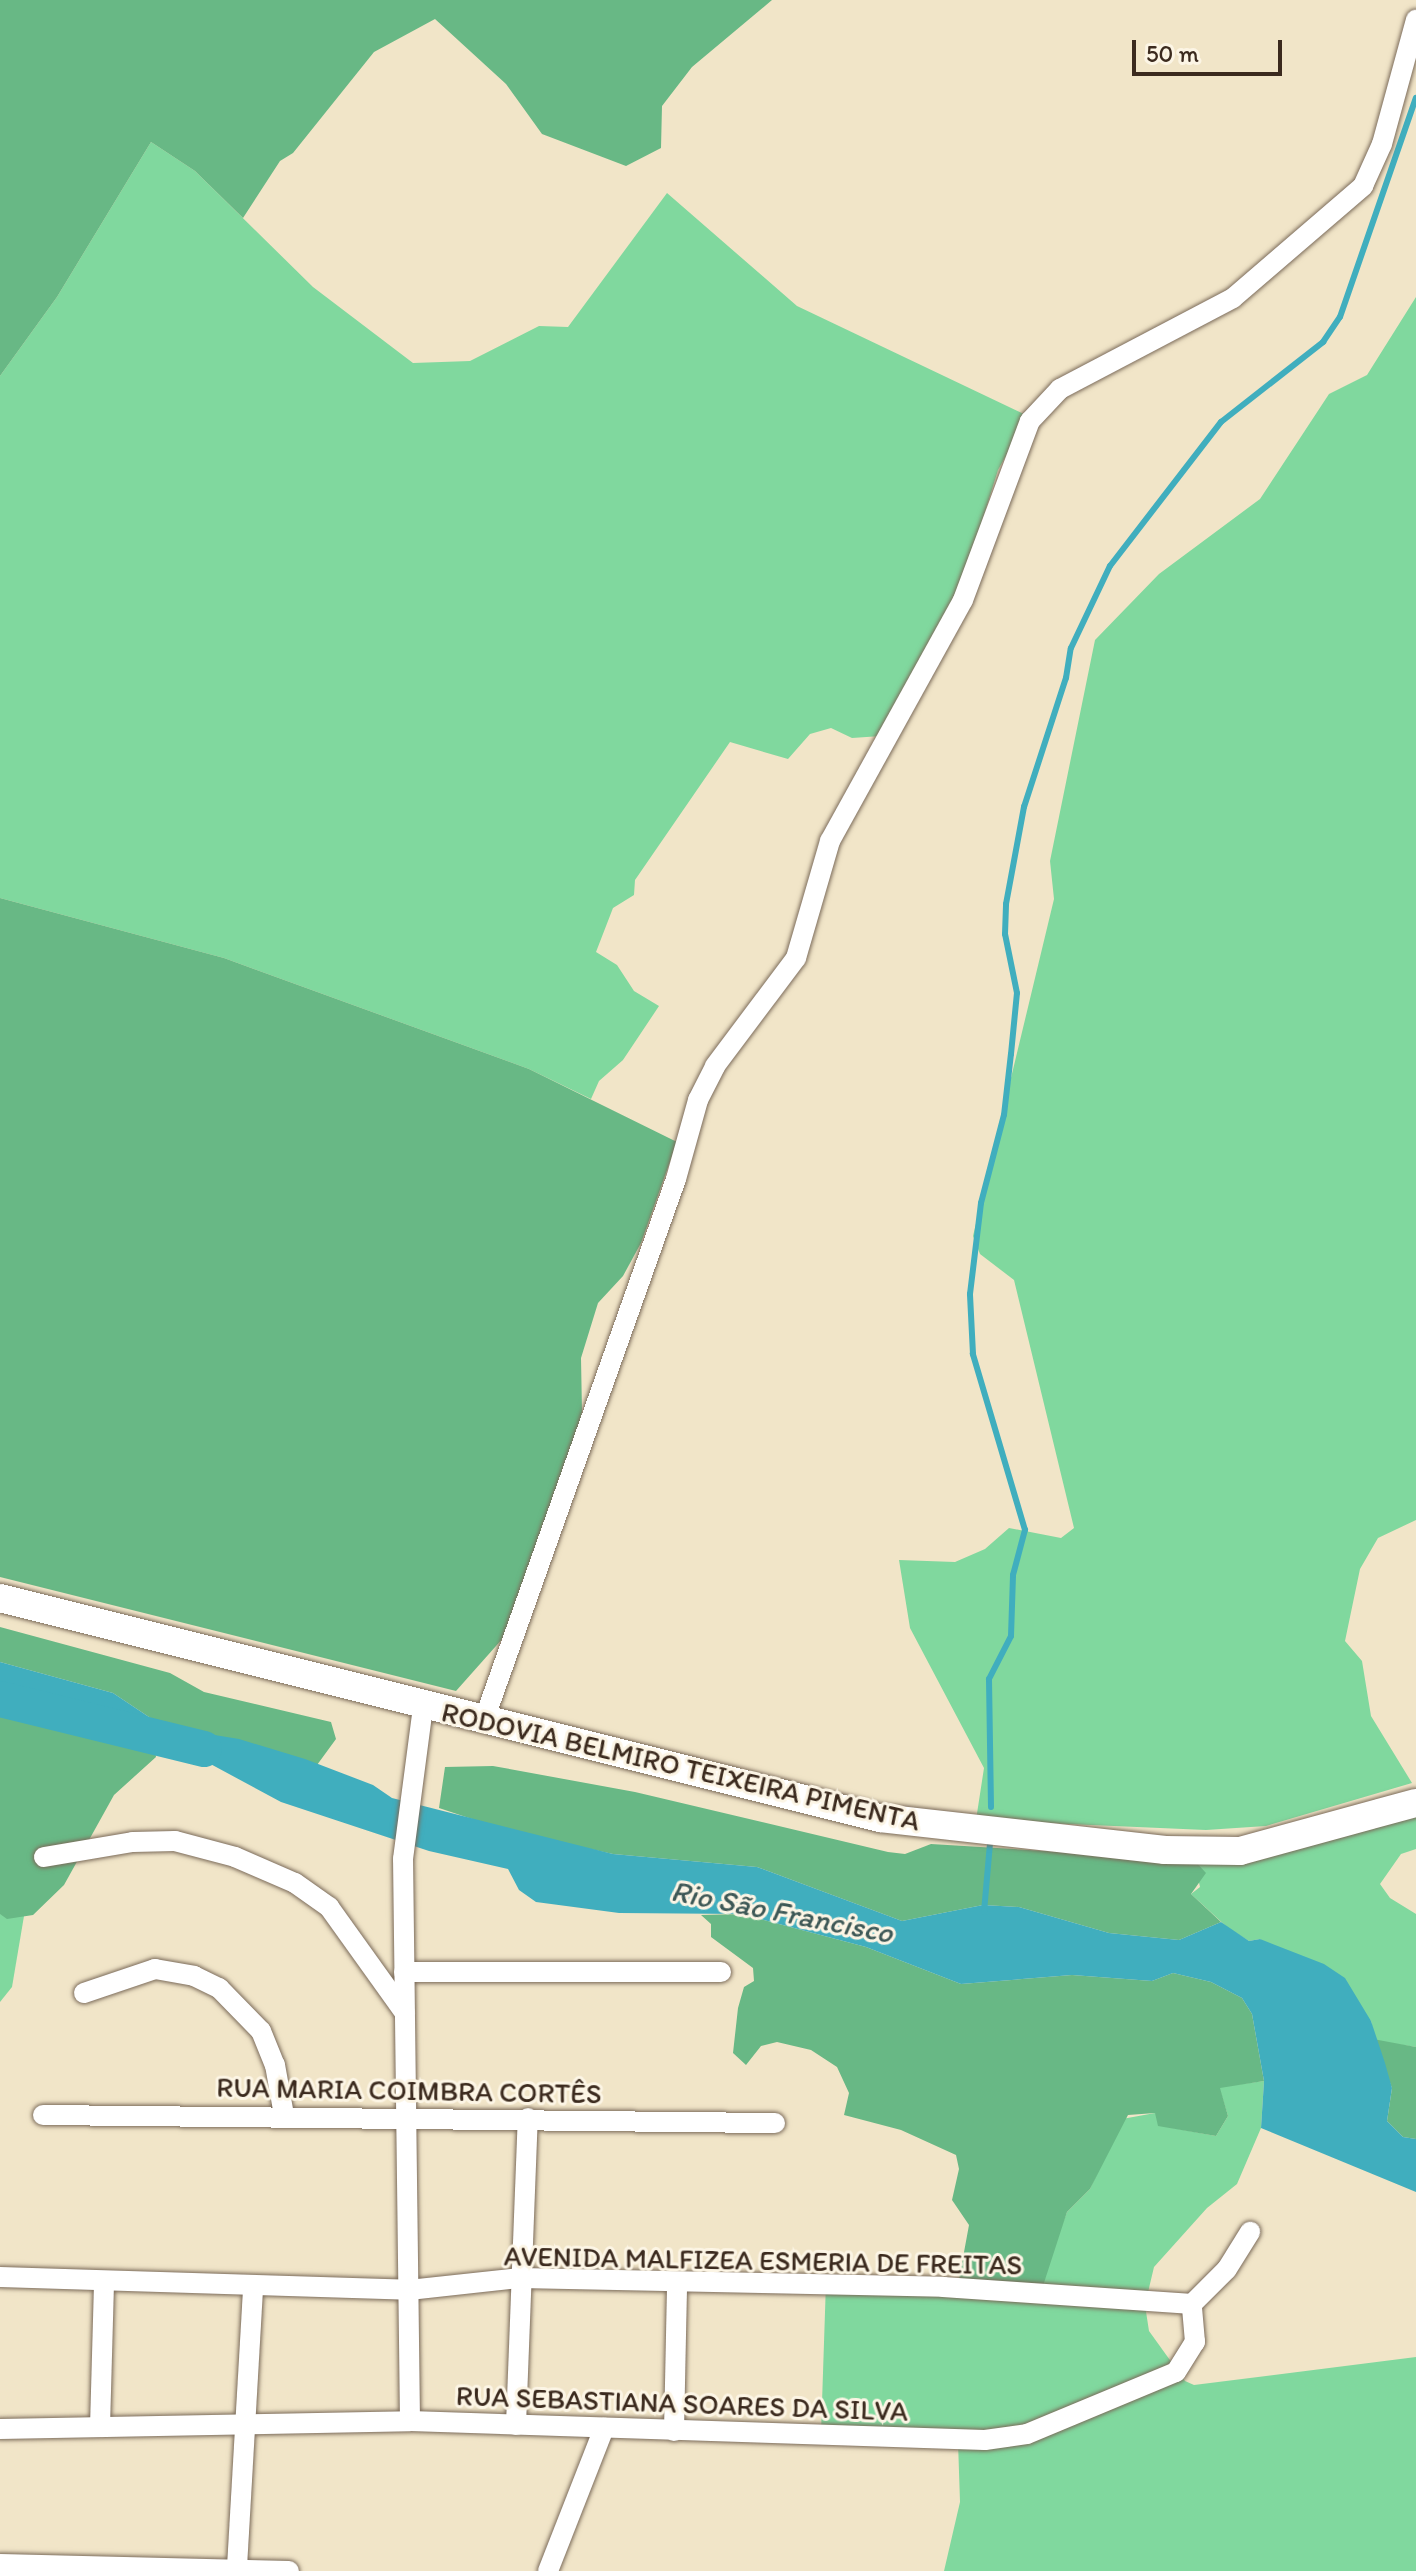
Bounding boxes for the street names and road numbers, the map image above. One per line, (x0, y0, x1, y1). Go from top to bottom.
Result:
street label: RODOVIA BELMIRO TEIXEIRA PIMENTA (440, 1695, 922, 1837)
street label: RUA MARIA COIMBRA CORTÊS (219, 2070, 599, 2110)
street label: AVENIDA MALFIZEA ESMERIA DE FREITAS (504, 2239, 1022, 2281)
street label: RUA SEBASTIANA SOARES DA SILVA (454, 2378, 910, 2428)

